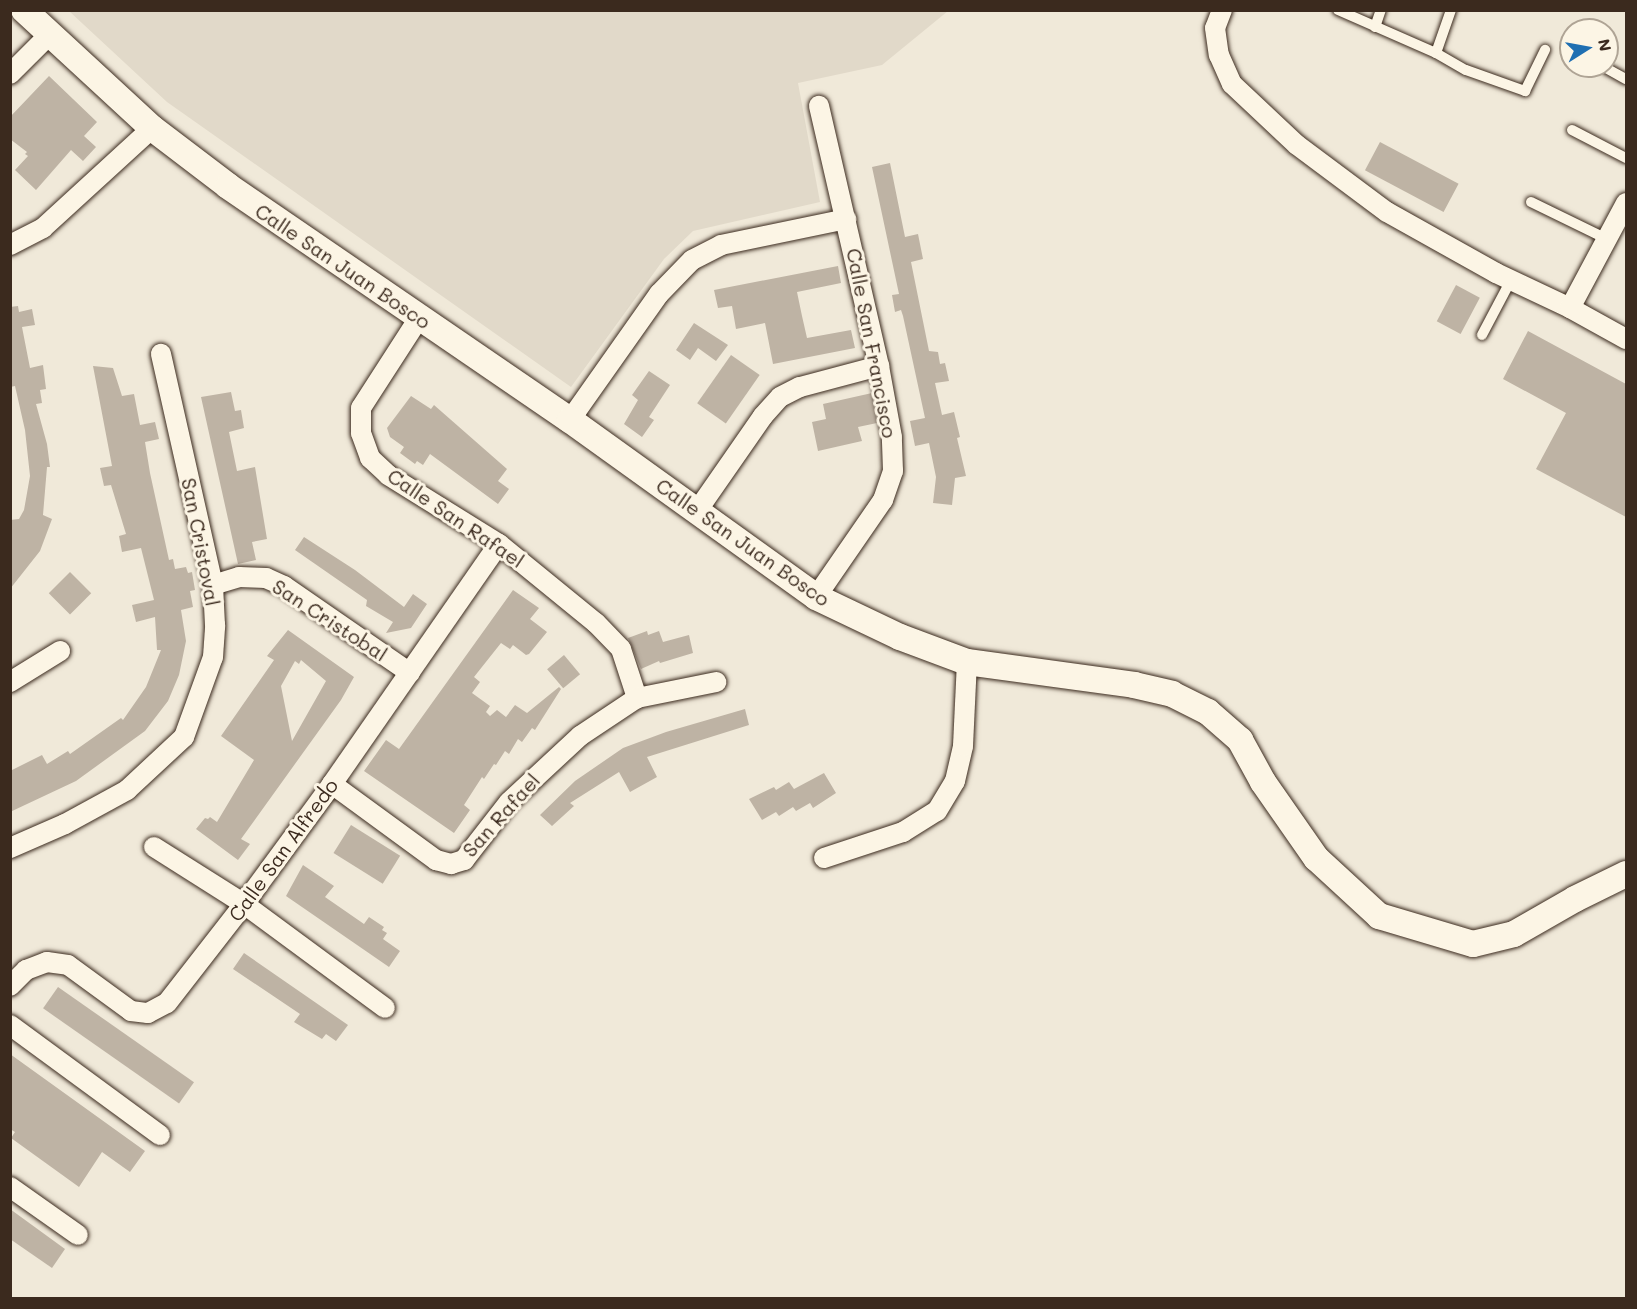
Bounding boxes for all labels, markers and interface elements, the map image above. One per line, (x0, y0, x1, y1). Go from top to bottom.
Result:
north arrow (1559, 18, 1619, 78)
text: N (1594, 37, 1617, 53)
street label: Calle San Juan Bosco (251, 198, 435, 334)
street label: Calle San Francisco (842, 246, 902, 440)
street label: Calle San Rafael (383, 463, 529, 573)
street label: Calle San Juan Bosco (652, 473, 834, 611)
street label: San Cristoval (177, 476, 225, 608)
street label: San Cristobal (268, 574, 392, 666)
street label: San Rafael (457, 768, 545, 862)
street label: Calle San Alfredo (223, 774, 343, 926)

